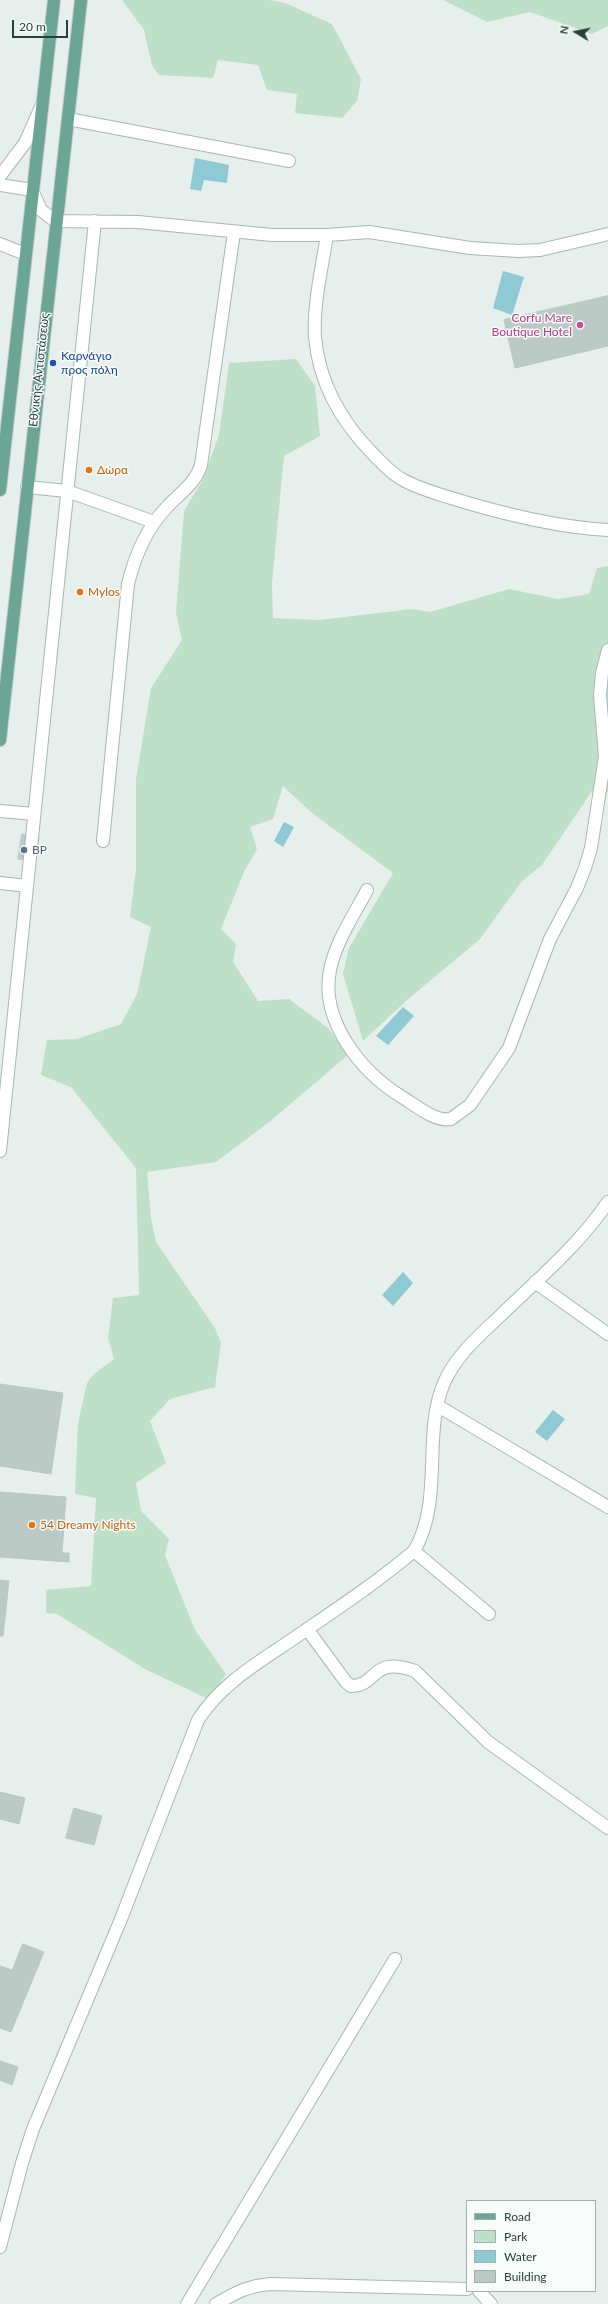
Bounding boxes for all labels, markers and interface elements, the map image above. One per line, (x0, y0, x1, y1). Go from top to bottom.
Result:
scale bar (14, 12, 70, 38)
north arrow (556, 12, 596, 52)
text: 20 m (19, 19, 46, 34)
text: N (557, 25, 571, 35)
place label: Corfu Mare Boutique Hotel (492, 311, 572, 339)
street label: Εθνικής Αντιστάσεως (26, 312, 52, 428)
marker: Corfu Mare Boutique Hotel (575, 320, 585, 330)
place label: Καρνάγιο προς πόλη (61, 349, 118, 377)
marker: Καρνάγιο προς πόλη (48, 358, 58, 368)
place label: Δώρα (97, 463, 128, 477)
marker: Δώρα (84, 465, 94, 475)
place label: Mylos (88, 585, 120, 599)
marker: Mylos (75, 587, 85, 597)
place label: BP (32, 843, 47, 857)
marker: BP (19, 845, 29, 855)
place label: 54 Dreamy Nights (40, 1518, 136, 1532)
marker: 54 Dreamy Nights (27, 1520, 37, 1530)
legend (466, 2200, 596, 2292)
text: Road (504, 2209, 531, 2224)
text: Park (504, 2229, 527, 2244)
text: Water (504, 2249, 537, 2264)
text: Building (504, 2269, 547, 2284)

